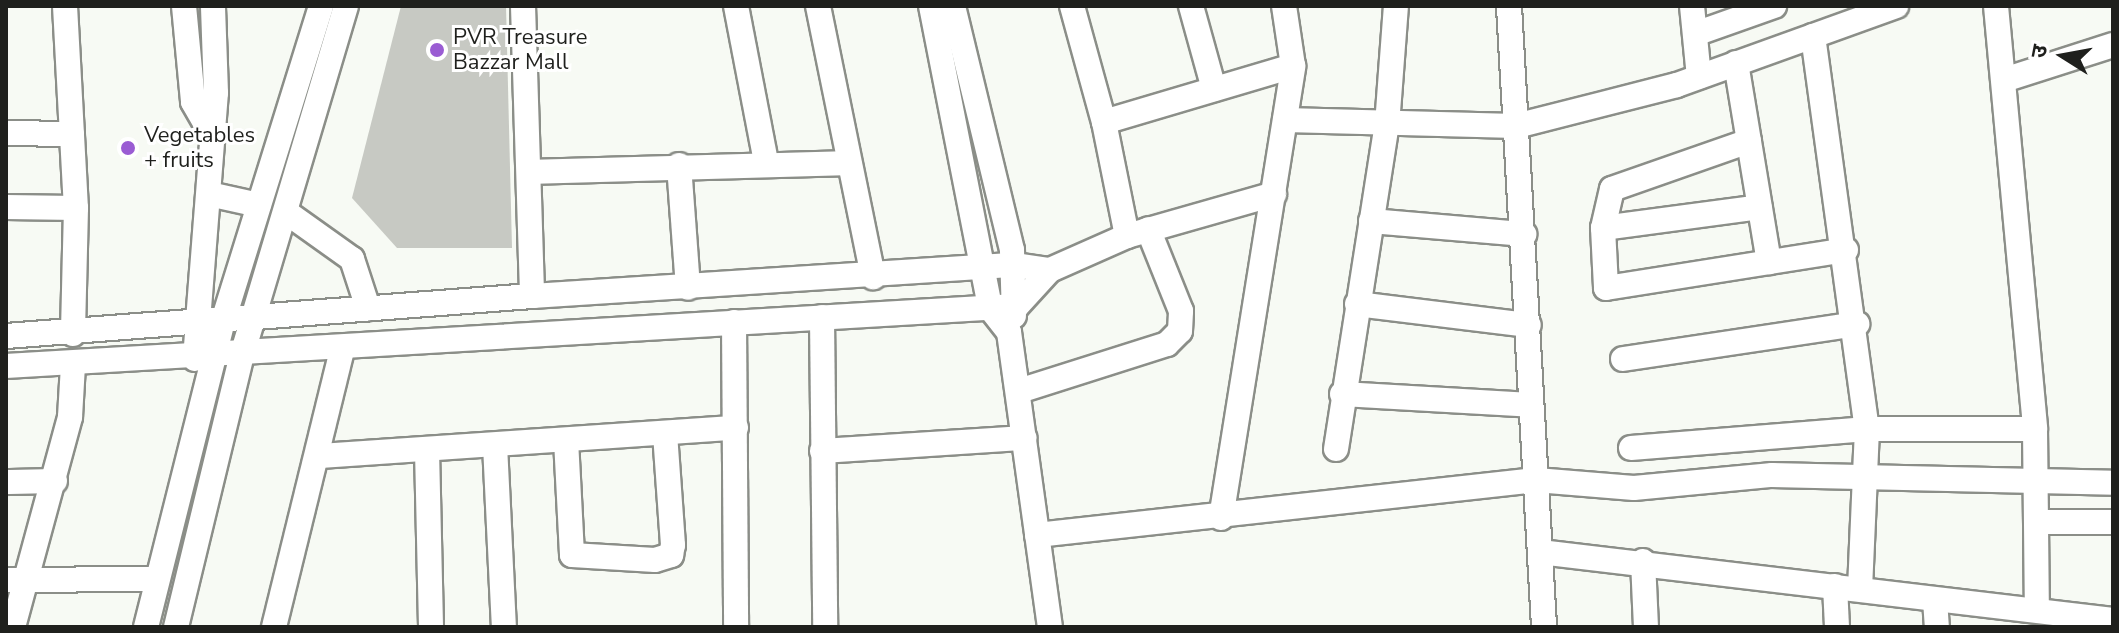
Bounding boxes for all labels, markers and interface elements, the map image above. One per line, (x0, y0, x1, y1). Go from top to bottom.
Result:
north arrow (2023, 16, 2103, 96)
place label: PVR Treasure Bazzar Mall (453, 24, 587, 76)
marker: PVR Treasure Bazzar Mall (428, 41, 446, 59)
text: उ (2023, 42, 2055, 61)
place label: Vegetables + fruits (144, 122, 255, 174)
marker: Vegetables + fruits (119, 139, 137, 157)

